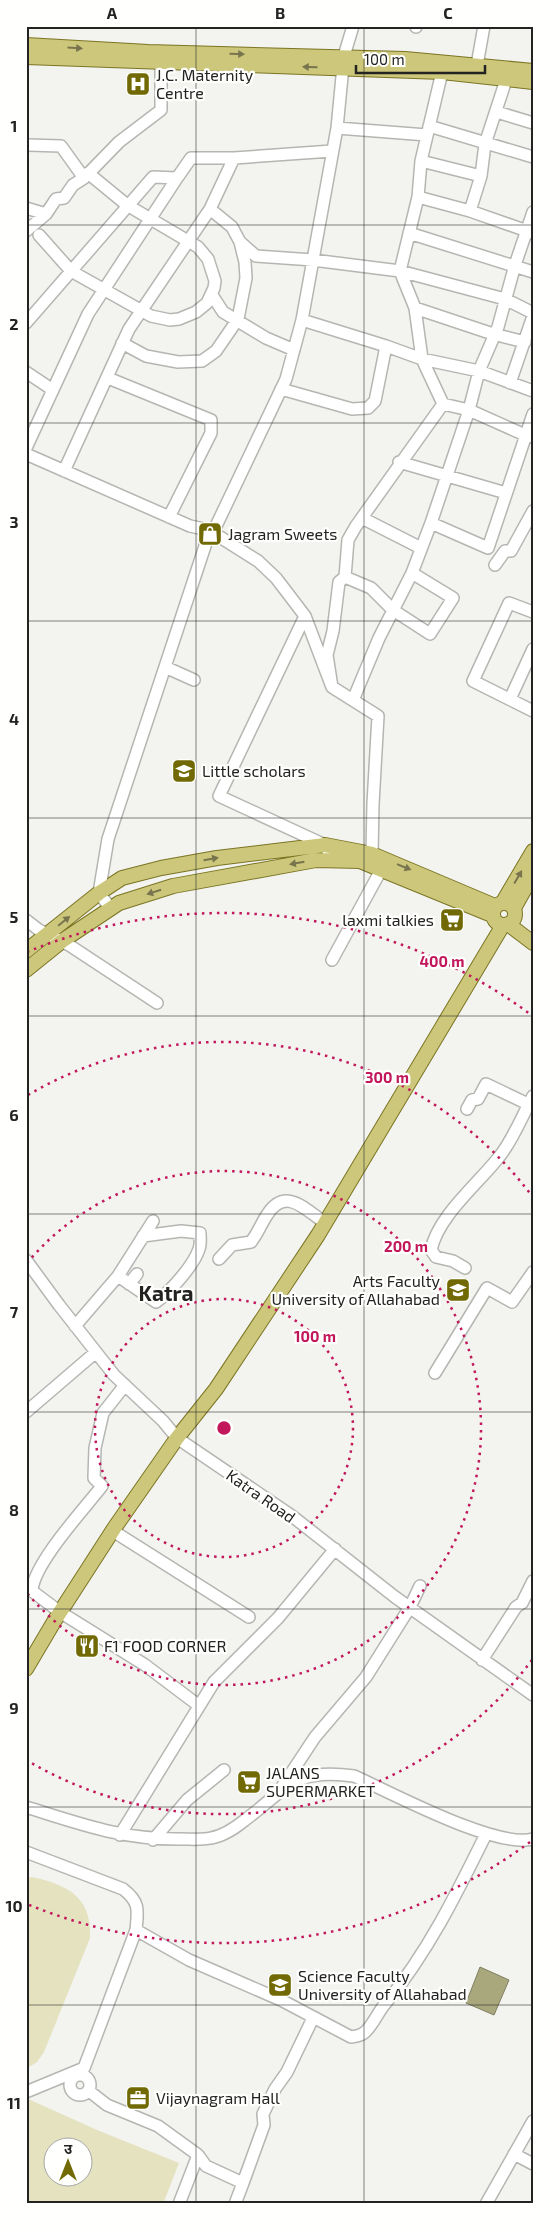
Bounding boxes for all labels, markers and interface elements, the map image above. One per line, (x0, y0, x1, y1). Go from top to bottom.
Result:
text: A (107, 3, 118, 22)
text: B (275, 3, 285, 22)
text: C (443, 3, 453, 22)
scale bar (356, 42, 485, 74)
one-way arrow (67, 44, 83, 52)
one-way arrow (230, 50, 246, 58)
text: 100 m (364, 50, 405, 68)
one-way arrow (301, 62, 317, 70)
place label: J.C. Maternity Centre (156, 65, 254, 102)
hospital icon: J.C. Maternity Centre (125, 71, 151, 97)
text: 1 (11, 116, 17, 135)
text: 2 (9, 314, 19, 333)
text: 3 (9, 512, 19, 531)
shop icon: Jagram Sweets (197, 521, 223, 547)
place label: Jagram Sweets (228, 524, 337, 543)
text: 4 (9, 709, 19, 728)
school or university icon: Little scholars (171, 758, 197, 784)
place label: Little scholars (202, 761, 306, 780)
one-way arrow (203, 855, 219, 863)
one-way arrow (288, 860, 304, 868)
one-way arrow (397, 863, 412, 871)
one-way arrow (514, 869, 522, 884)
one-way arrow (146, 889, 161, 897)
text: 5 (10, 907, 19, 926)
supermarket icon: laxmi talkies (439, 907, 465, 933)
place label: laxmi talkies (342, 910, 434, 929)
one-way arrow (57, 915, 70, 926)
text: 400 m (420, 952, 464, 970)
text: 300 m (365, 1068, 409, 1086)
text: 6 (9, 1105, 19, 1124)
text: 200 m (384, 1237, 428, 1255)
place label: Arts Faculty University of Allahabad (271, 1271, 441, 1308)
school or university icon: Arts Faculty University of Allahabad (445, 1277, 471, 1303)
district label: Katra (139, 1280, 193, 1305)
text: 7 (10, 1302, 19, 1321)
text: 100 m (294, 1327, 336, 1345)
centre of rings (215, 1419, 233, 1437)
street label: Katra Road (223, 1465, 299, 1526)
text: 8 (9, 1500, 19, 1519)
restaurant icon: F1 FOOD CORNER (74, 1633, 100, 1659)
place label: F1 FOOD CORNER (104, 1636, 226, 1655)
text: 9 (9, 1698, 19, 1717)
place label: JALANS SUPERMARKET (266, 1763, 375, 1800)
supermarket icon: JALANS SUPERMARKET (236, 1769, 262, 1795)
text: 10 (5, 1896, 23, 1915)
place label: Science Faculty University of Allahabad (298, 1966, 467, 2003)
school or university icon: Science Faculty University of Allahabad (267, 1972, 293, 1998)
office icon: Vijaynagram Hall (125, 2085, 151, 2111)
place label: Vijaynagram Hall (156, 2088, 280, 2108)
text: 11 (7, 2093, 21, 2112)
north arrow (42, 2138, 92, 2188)
text: उ (64, 2140, 73, 2157)

